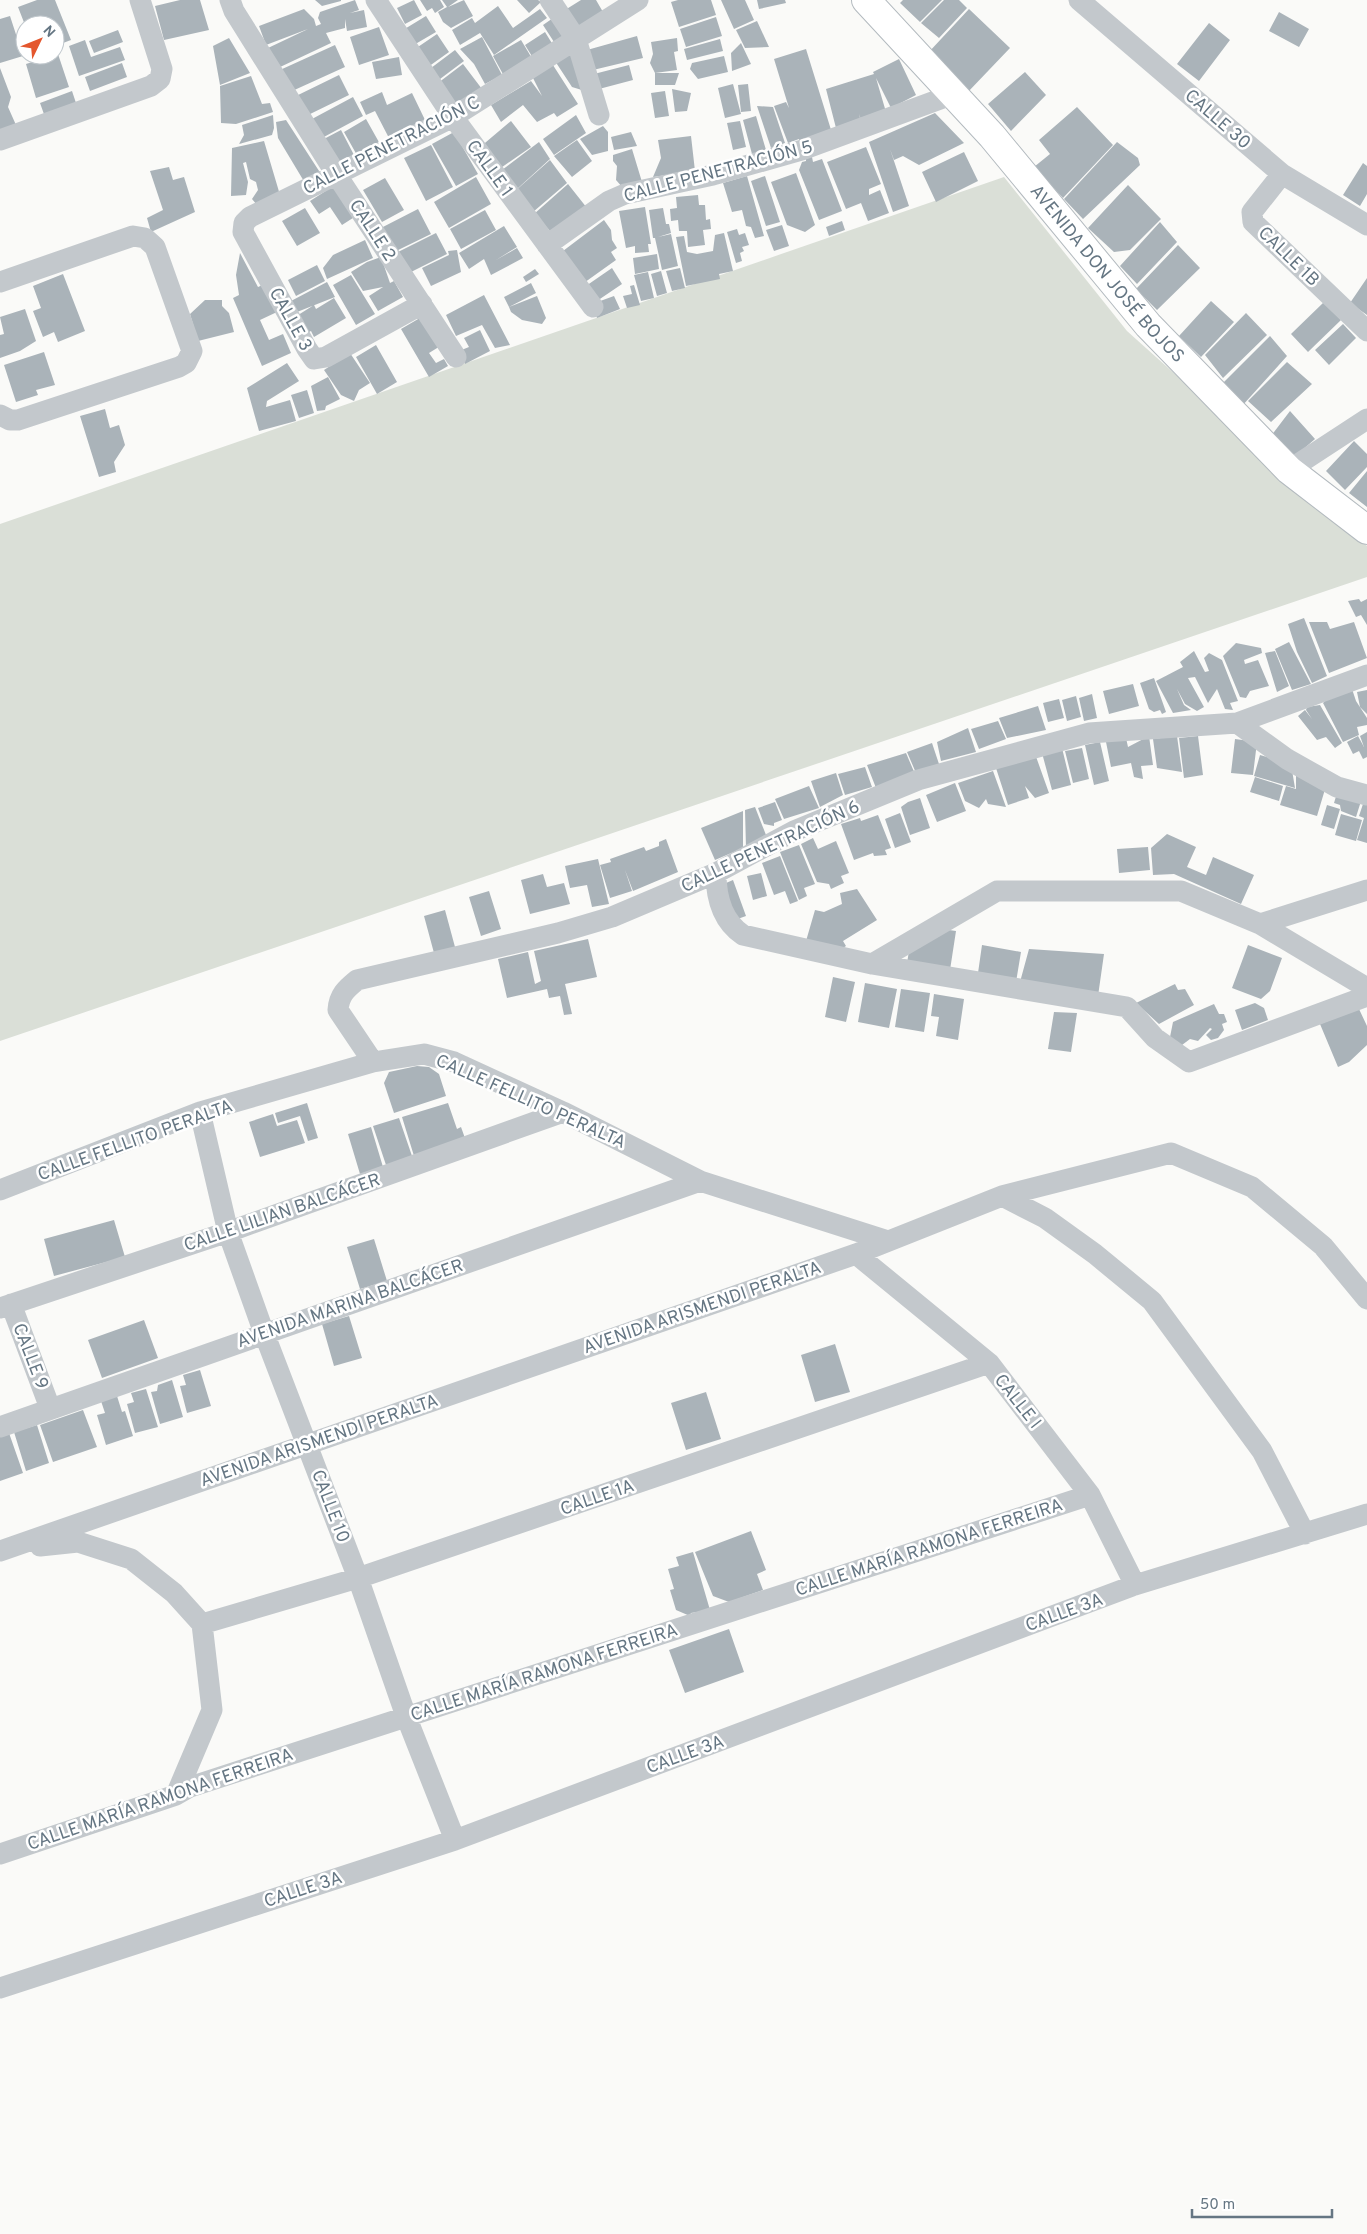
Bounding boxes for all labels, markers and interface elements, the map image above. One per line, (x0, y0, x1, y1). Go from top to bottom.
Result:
north arrow (15, 15, 65, 65)
text: N (39, 23, 58, 42)
street label: CALLE 30 (1179, 85, 1255, 155)
street label: CALLE PENETRACIÓN C (299, 90, 484, 201)
street label: CALLE PENETRACIÓN 5 (621, 134, 815, 209)
street label: CALLE 1 (460, 136, 517, 202)
street label: AVENIDA DON JOSÉ BOJOS (1024, 181, 1189, 368)
street label: CALLE 2 (343, 195, 400, 266)
street label: CALLE 1B (1252, 222, 1324, 292)
street label: CALLE 3 (263, 284, 317, 356)
street label: CALLE PENETRACIÓN 6 (677, 794, 864, 899)
street label: CALLE FELLITO PERALTA (432, 1050, 629, 1155)
street label: CALLE FELLITO PERALTA (35, 1095, 236, 1187)
street label: CALLE LILIAN BALCÁCER (180, 1167, 384, 1258)
street label: AVENIDA MARINA BALCÁCER (233, 1253, 467, 1354)
street label: AVENIDA ARISMENDI PERALTA (580, 1257, 825, 1360)
street label: CALLE 9 (6, 1320, 53, 1393)
street label: CALLE I (988, 1370, 1045, 1434)
street label: AVENIDA ARISMENDI PERALTA (197, 1390, 442, 1493)
street label: CALLE 10 (305, 1467, 354, 1546)
street label: CALLE 1A (557, 1475, 637, 1522)
street label: CALLE MARÍA RAMONA FERREIRA (792, 1492, 1066, 1603)
street label: CALLE 3A (1022, 1589, 1107, 1638)
street label: CALLE MARÍA RAMONA FERREIRA (407, 1617, 681, 1728)
street label: CALLE 3A (643, 1731, 728, 1780)
street label: CALLE MARÍA RAMONA FERREIRA (24, 1742, 297, 1857)
street label: CALLE 3A (261, 1867, 346, 1914)
scale bar (1192, 2186, 1332, 2218)
text: 50 m (1200, 2196, 1235, 2215)

